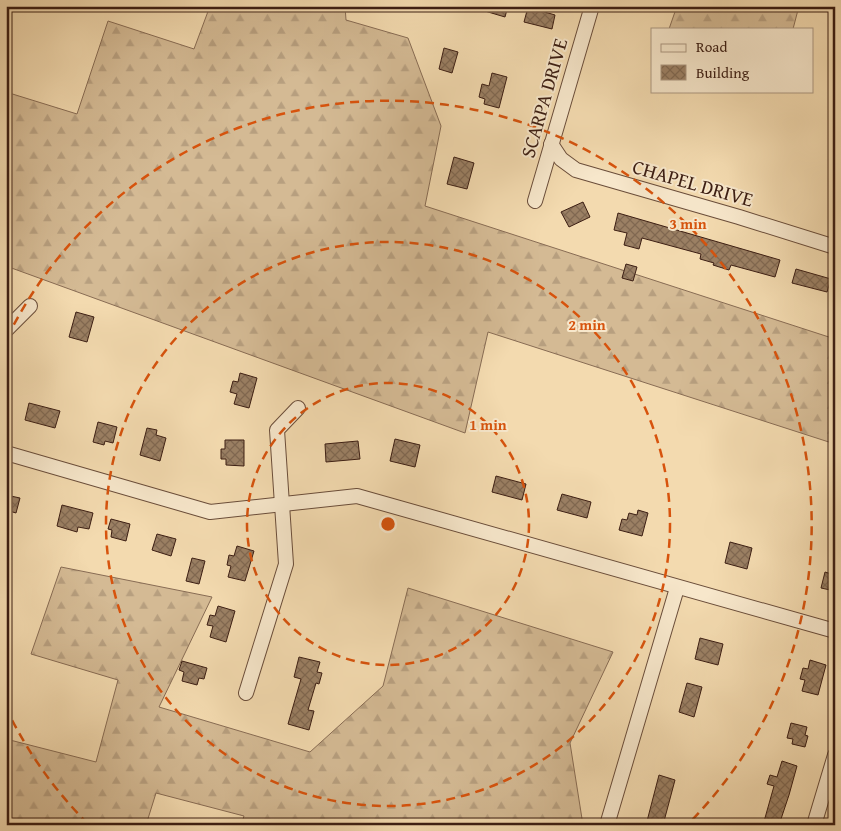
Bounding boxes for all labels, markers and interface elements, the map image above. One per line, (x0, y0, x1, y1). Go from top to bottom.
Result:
legend (651, 28, 814, 92)
street label: SCARPA DRIVE (513, 35, 574, 161)
text: Road (696, 36, 727, 57)
text: Building (696, 62, 750, 83)
street label: CHAPEL DRIVE (629, 151, 757, 214)
text: 3 min (669, 213, 707, 234)
text: 2 min (568, 314, 606, 335)
text: 1 min (469, 414, 507, 435)
centre of rings (379, 515, 397, 533)

